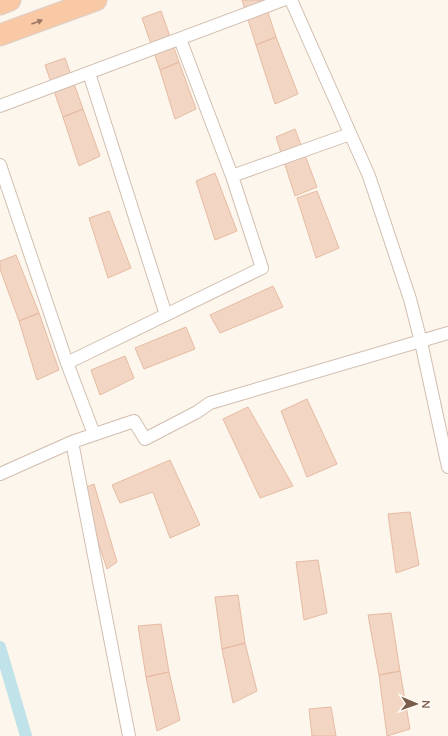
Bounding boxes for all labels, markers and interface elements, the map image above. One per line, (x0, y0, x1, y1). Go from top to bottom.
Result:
one-way arrow (31, 19, 43, 25)
north arrow (396, 684, 436, 724)
text: N (419, 700, 433, 709)

